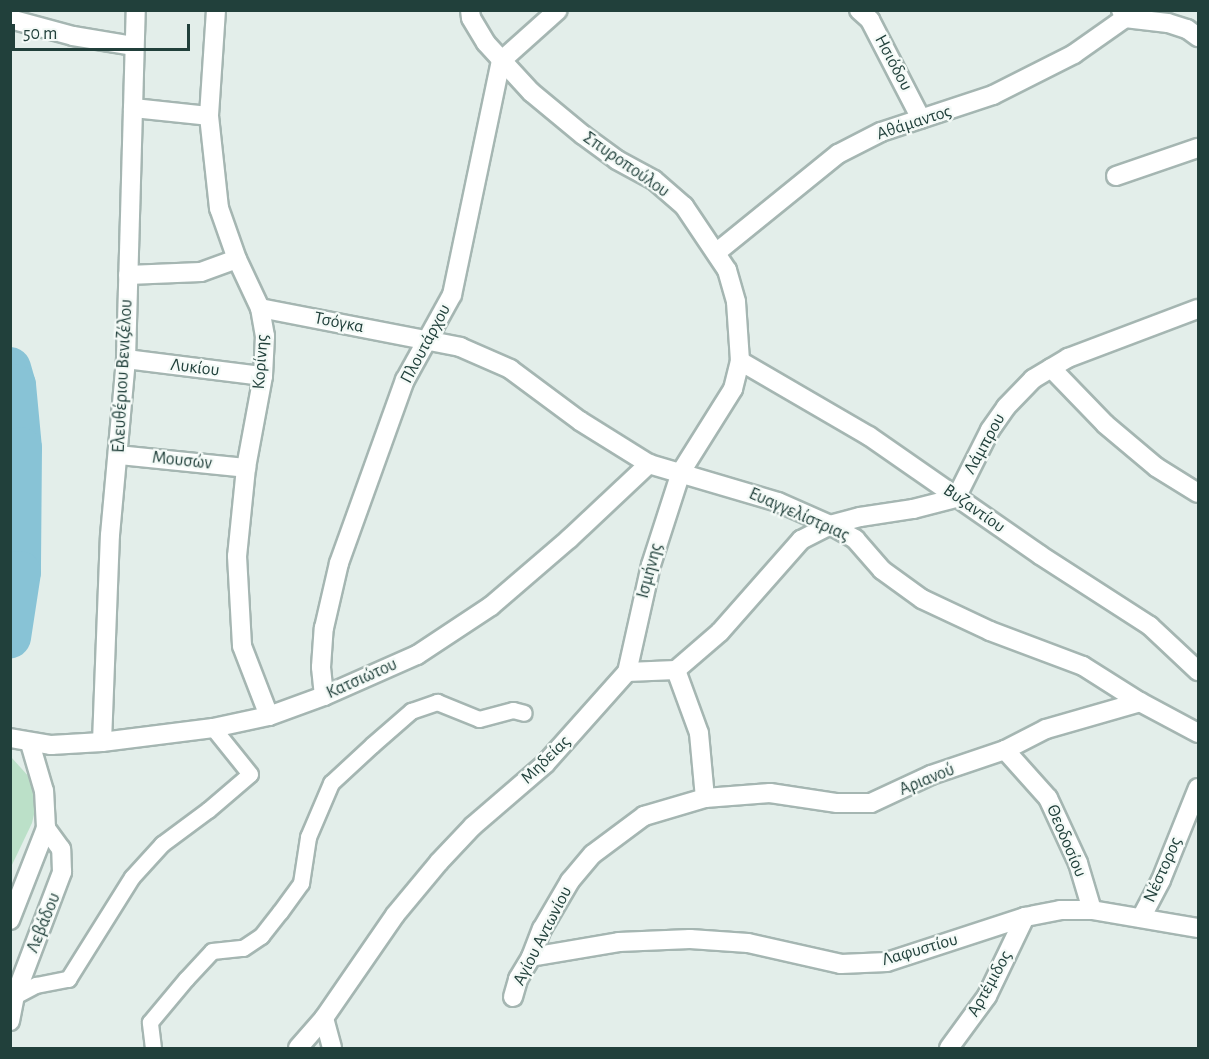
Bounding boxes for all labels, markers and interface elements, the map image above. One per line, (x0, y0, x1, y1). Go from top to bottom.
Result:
scale bar (15, 12, 194, 50)
text: 50 m (23, 25, 57, 43)
street label: Ησιόδου (869, 31, 917, 95)
street label: Αθάμαντος (874, 101, 954, 145)
street label: Σπυροπούλου (579, 127, 673, 203)
street label: Ελευθέριου Βενιζέλου (108, 299, 138, 453)
street label: Πλουτάρχου (396, 301, 456, 387)
street label: Τσόγκα (312, 308, 366, 338)
street label: Κορίνης (248, 334, 274, 390)
street label: Λυκίου (169, 354, 221, 382)
street label: Λάμπρου (960, 410, 1010, 478)
street label: Μουσών (151, 447, 213, 475)
street label: Βυζαντίου (939, 480, 1009, 538)
street label: Ευαγγελίστριας (745, 483, 853, 547)
street label: Ισμήνης (632, 541, 668, 601)
street label: Κατσιώτου (323, 654, 401, 704)
street label: Μηδείας (517, 731, 575, 789)
street label: Αριανού (896, 759, 958, 801)
street label: Θεοδοσίου (1041, 802, 1091, 880)
street label: Νέστορος (1139, 834, 1187, 906)
street label: Αγίου Αντωνίου (509, 883, 577, 989)
street label: Λεβάδου (22, 890, 66, 956)
street label: Λαφυστίου (880, 929, 960, 971)
street label: Αρτέμιδος (963, 947, 1017, 1021)

